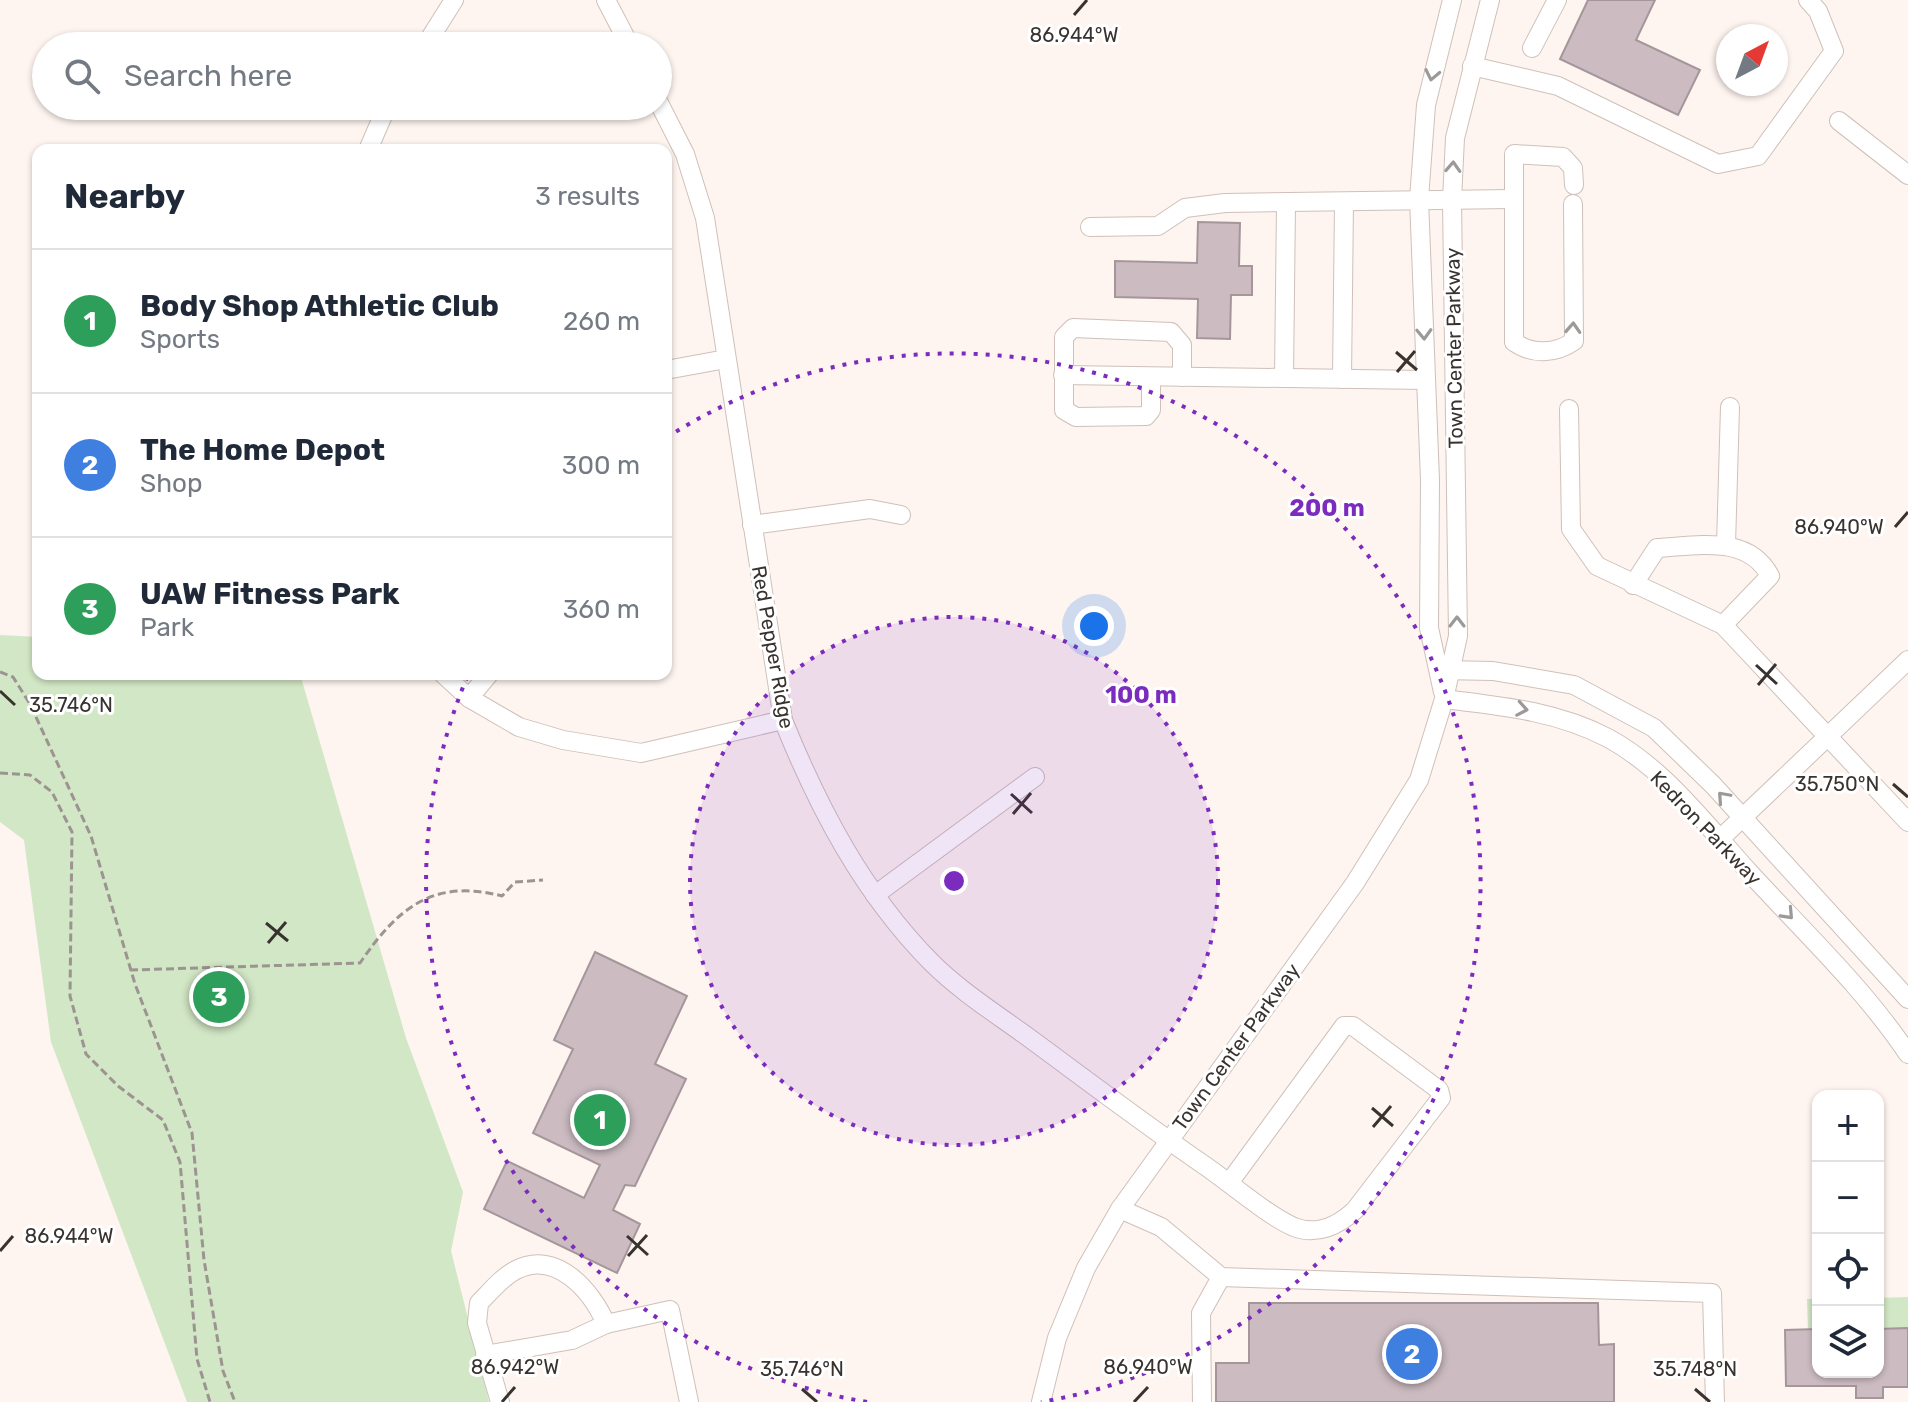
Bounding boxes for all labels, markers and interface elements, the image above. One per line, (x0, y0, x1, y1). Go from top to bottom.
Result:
text: 86.944°W (1029, 23, 1119, 47)
north arrow (1716, 24, 1788, 96)
search box (32, 32, 672, 120)
icon: search (60, 54, 104, 98)
text: Search here (124, 58, 292, 94)
one-way arrow (1424, 68, 1441, 82)
one-way arrow (1445, 160, 1462, 173)
text: Nearby (64, 176, 185, 217)
text: 3 results (535, 181, 640, 212)
street label: Town Center Parkway (1440, 247, 1468, 449)
text: Body Shop Athletic Club (140, 288, 499, 324)
text: 1 (84, 306, 96, 337)
text: 260 m (563, 306, 640, 337)
one-way arrow (1564, 322, 1581, 335)
text: Sports (140, 324, 220, 355)
one-way arrow (1415, 328, 1432, 341)
text: The Home Depot (140, 432, 385, 468)
text: 2 (82, 450, 98, 481)
text: 300 m (562, 450, 640, 481)
text: Shop (140, 468, 202, 499)
text: 200 m (1289, 494, 1365, 522)
text: 86.940°W (1794, 515, 1884, 539)
street label: Red Pepper Ridge (747, 564, 799, 730)
text: UAW Fitness Park (140, 576, 400, 612)
text: 3 (81, 594, 99, 625)
text: 360 m (563, 594, 640, 625)
your location (1074, 606, 1114, 646)
text: Park (140, 612, 194, 643)
one-way arrow (1448, 615, 1466, 628)
text: 100 m (1105, 681, 1177, 709)
text: 35.746°N (29, 693, 113, 717)
one-way arrow (1515, 699, 1528, 716)
street label: Kedron Parkway (1645, 766, 1767, 890)
text: 35.750°N (1795, 772, 1879, 796)
one-way arrow (1719, 791, 1733, 806)
centre of rings (940, 867, 968, 895)
one-way arrow (1778, 904, 1792, 919)
street label: Town Center Parkway (1167, 959, 1305, 1135)
pin: 3 (193, 967, 245, 1027)
pin: 1 (574, 1090, 626, 1150)
map controls (1812, 1090, 1884, 1378)
button: + (1812, 1090, 1884, 1162)
button: − (1812, 1162, 1884, 1234)
text: 86.944°W (24, 1224, 114, 1248)
button: locate (1812, 1234, 1884, 1306)
button: layers (1812, 1306, 1884, 1378)
pin: 2 (1386, 1324, 1438, 1384)
text: 86.942°W (471, 1355, 559, 1379)
text: 86.940°W (1103, 1355, 1193, 1379)
text: 35.746°N (760, 1357, 844, 1381)
text: 35.748°N (1653, 1357, 1737, 1381)

